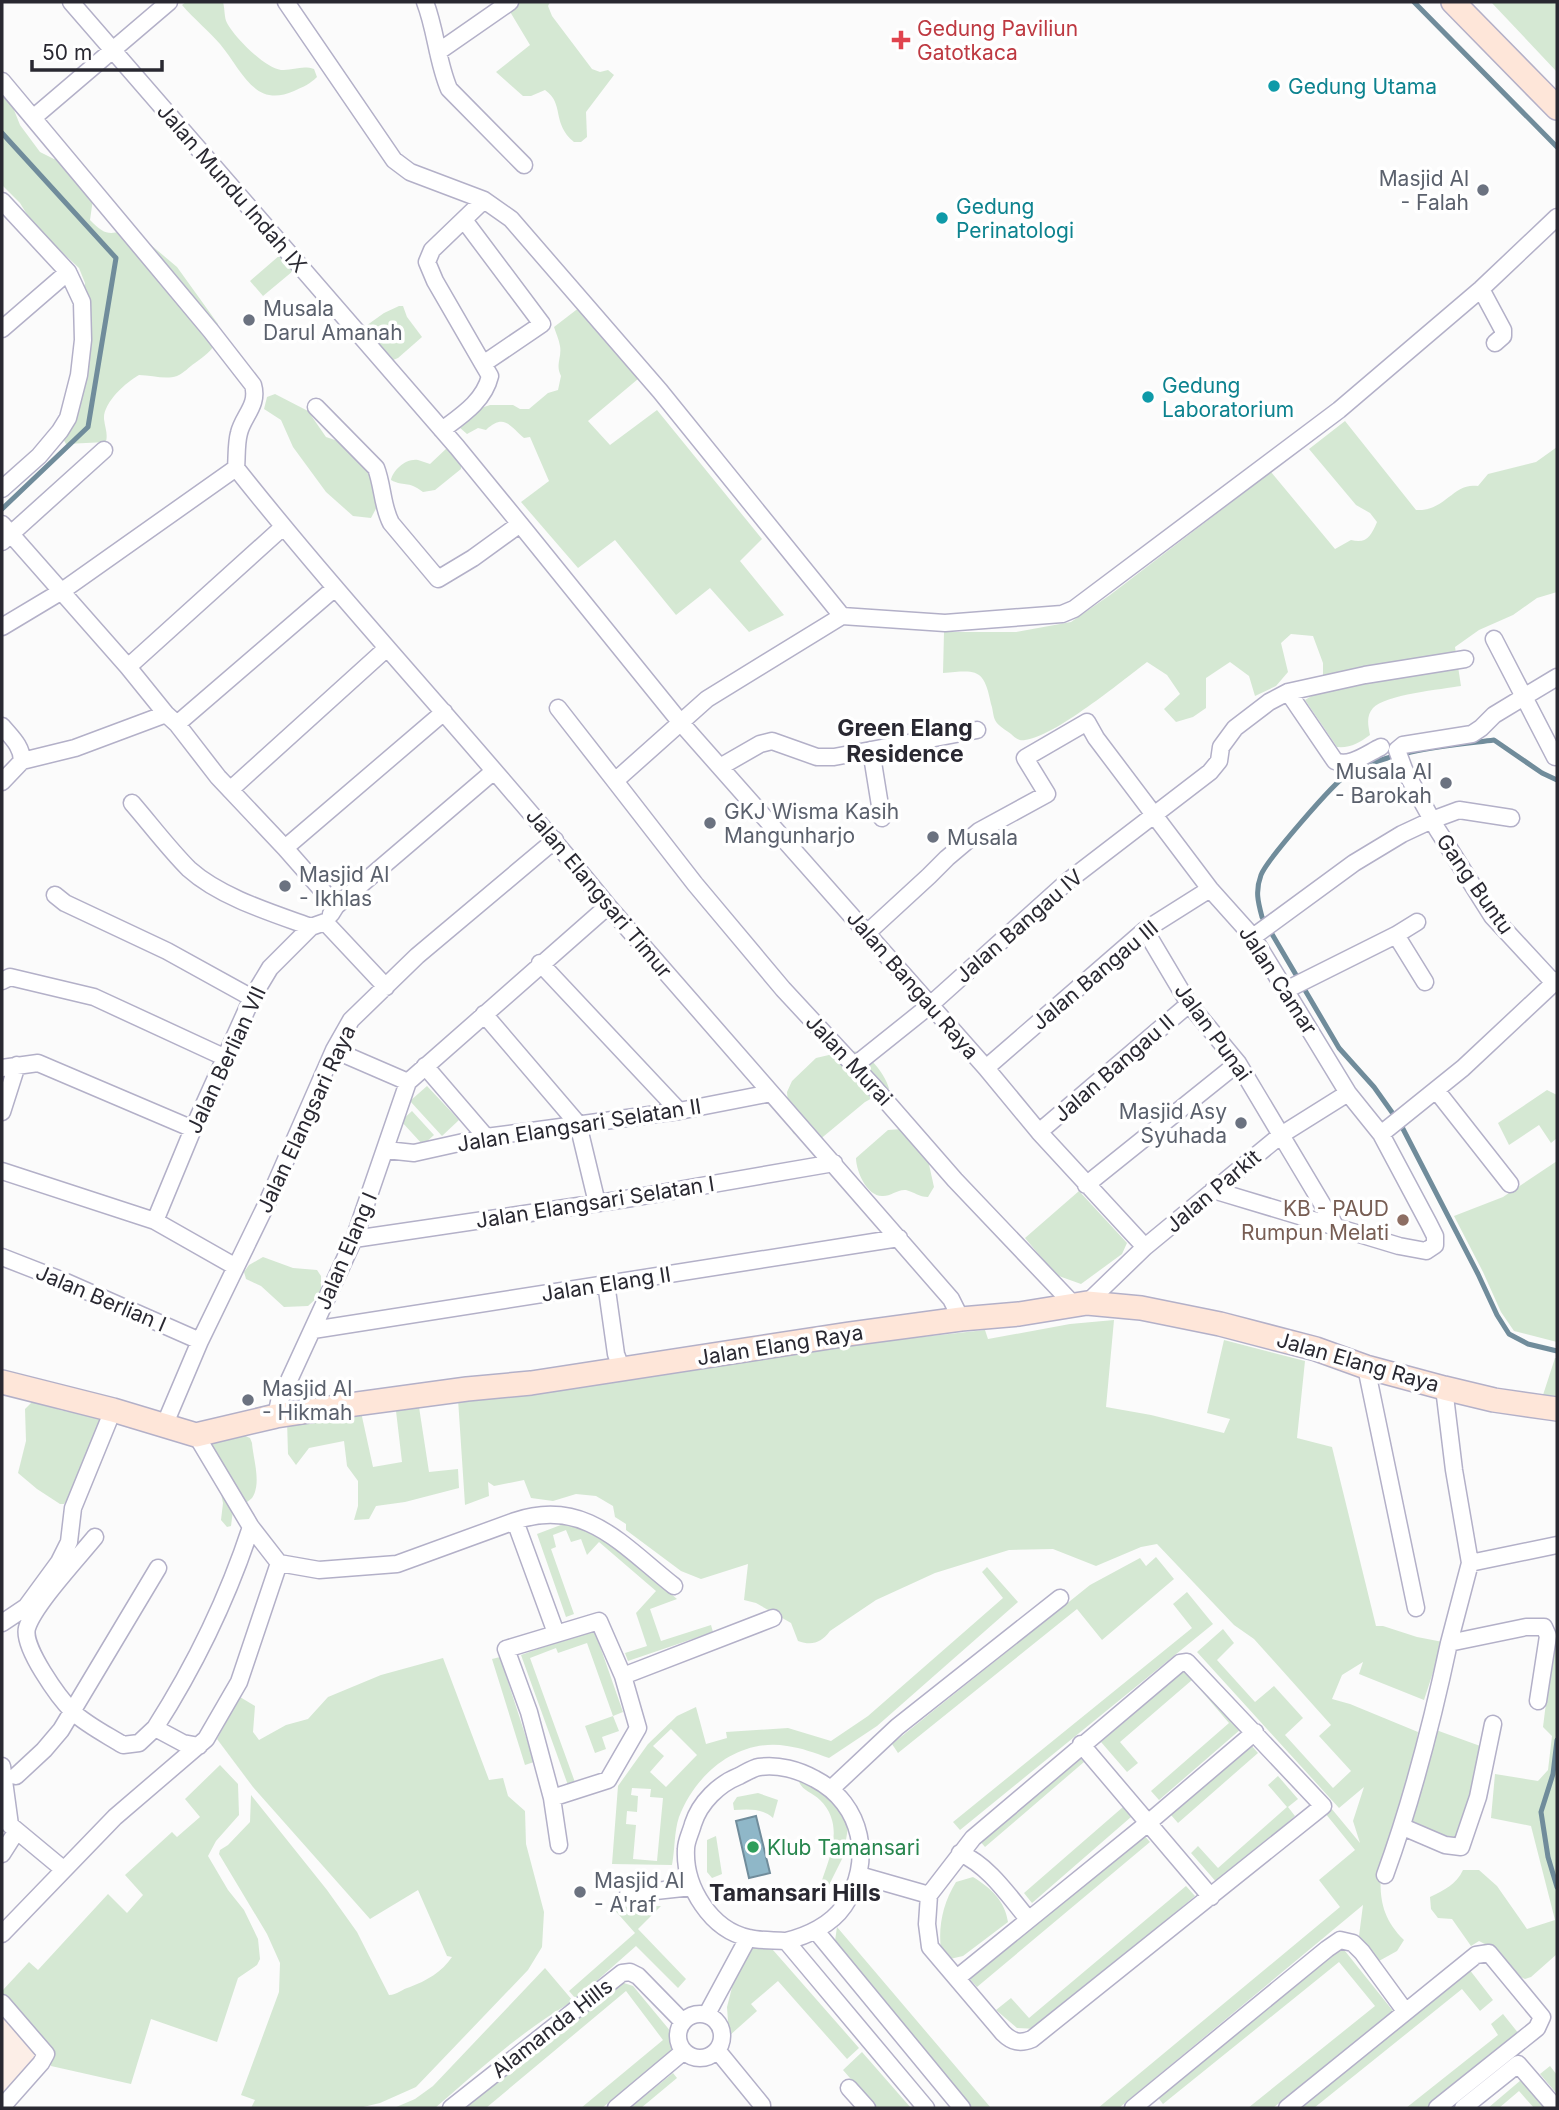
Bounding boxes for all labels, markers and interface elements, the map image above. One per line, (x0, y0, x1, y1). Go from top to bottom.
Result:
place label: Gedung Paviliun Gatotkaca (917, 16, 1078, 65)
scale bar (32, 28, 161, 72)
marker: Gedung Paviliun Gatotkaca (891, 30, 911, 50)
text: 50 m (42, 40, 92, 65)
place label: Gedung Utama (1288, 74, 1437, 99)
marker: Gedung Utama (1266, 78, 1282, 94)
street label: Jalan Mundu Indah IX (152, 99, 312, 277)
place label: Masjid Al - Falah (1379, 166, 1469, 215)
marker: Masjid Al - Falah (1475, 182, 1491, 198)
place label: Gedung Perinatologi (956, 194, 1074, 243)
marker: Gedung Perinatologi (934, 210, 950, 226)
place label: Musala Darul Amanah (263, 296, 403, 345)
marker: Musala Darul Amanah (241, 312, 257, 328)
place label: Gedung Laboratorium (1162, 373, 1294, 422)
marker: Gedung Laboratorium (1140, 389, 1156, 405)
district label: Green Elang Residence (837, 714, 973, 768)
place label: Musala Al - Barokah (1335, 759, 1432, 808)
marker: Musala Al - Barokah (1438, 775, 1454, 791)
place label: GKJ Wisma Kasih Mangunharjo (724, 799, 899, 848)
street label: Jalan Elangsari Timur (521, 803, 677, 983)
marker: GKJ Wisma Kasih Mangunharjo (702, 815, 718, 831)
place label: Musala (947, 825, 1018, 850)
marker: Musala (925, 829, 941, 845)
street label: Gang Buntu (1431, 829, 1519, 939)
place label: Masjid Al - Ikhlas (299, 862, 389, 911)
street label: Jalan Bangau IV (950, 864, 1088, 988)
marker: Masjid Al - Ikhlas (277, 878, 293, 894)
street label: Jalan Bangau Raya (842, 906, 984, 1064)
street label: Jalan Bangau III (1027, 915, 1163, 1035)
street label: Jalan Camar (1234, 921, 1322, 1039)
street label: Jalan Punai (1169, 979, 1257, 1085)
street label: Jalan Berlian VII (181, 983, 271, 1137)
street label: Jalan Murai (801, 1009, 897, 1111)
street label: Jalan Bangau II (1049, 1009, 1179, 1127)
street label: Jalan Elangsari Raya (252, 1021, 360, 1217)
street label: Jalan Elangsari Selatan II (455, 1093, 703, 1157)
place label: Masjid Asy Syuhada (1119, 1099, 1227, 1148)
marker: Masjid Asy Syuhada (1233, 1115, 1249, 1131)
street label: Jalan Parkit (1161, 1144, 1266, 1238)
street label: Jalan Elangsari Selatan I (474, 1171, 716, 1233)
street label: Jalan Elang I (310, 1188, 382, 1314)
place label: KB - PAUD Rumpun Melati (1241, 1196, 1389, 1245)
marker: KB - PAUD Rumpun Melati (1395, 1212, 1411, 1228)
street label: Jalan Berlian I (32, 1259, 170, 1337)
street label: Jalan Elang II (539, 1261, 673, 1307)
street label: Jalan Elang Raya (695, 1320, 865, 1370)
street label: Jalan Elang Raya (1274, 1327, 1442, 1397)
place label: Masjid Al - Hikmah (262, 1376, 352, 1425)
marker: Masjid Al - Hikmah (240, 1392, 256, 1408)
place label: Klub Tamansari (767, 1835, 920, 1860)
marker: Klub Tamansari (745, 1839, 761, 1855)
place label: Masjid Al - A'raf (594, 1868, 684, 1917)
district label: Tamansari Hills (709, 1879, 881, 1907)
marker: Masjid Al - A'raf (572, 1884, 588, 1900)
street label: Alamanda Hills (487, 1973, 617, 2083)

